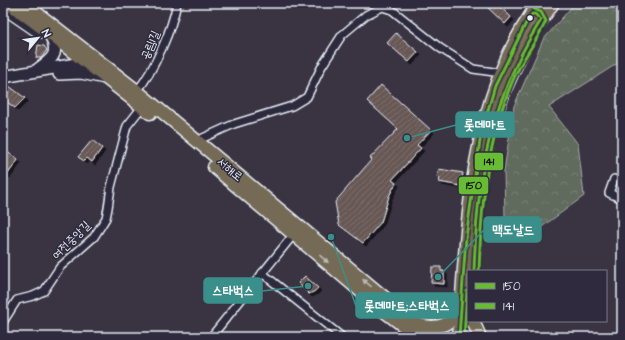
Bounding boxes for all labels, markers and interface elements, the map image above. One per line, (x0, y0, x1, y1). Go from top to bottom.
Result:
unlabelled marker (525, 13, 535, 23)
north arrow (18, 18, 58, 58)
text: N (38, 27, 55, 40)
street label: 공림1길 (137, 28, 164, 63)
callout: 롯데마트 (456, 112, 514, 137)
text: 롯데마트 (464, 116, 506, 134)
line badge: 141 (474, 152, 504, 171)
street label: 서해로 (213, 154, 246, 185)
text: 141 (484, 154, 495, 169)
line badge: 150 (458, 176, 489, 195)
text: 150 (466, 178, 482, 193)
street label: 여전중앙길 (48, 217, 95, 263)
callout: 맥도날드 (484, 217, 541, 242)
text: 맥도날드 (492, 221, 534, 239)
one-way arrow (318, 255, 329, 264)
legend (467, 270, 607, 322)
callout: 스타벅스 (204, 278, 262, 303)
one-way arrow (361, 278, 372, 287)
text: 150 (503, 278, 521, 295)
text: 스타벅스 (212, 282, 254, 300)
callout: 롯데마트;스타벅스 (356, 293, 458, 318)
text: 롯데마트;스타벅스 (364, 297, 450, 315)
text: 141 (503, 298, 515, 315)

